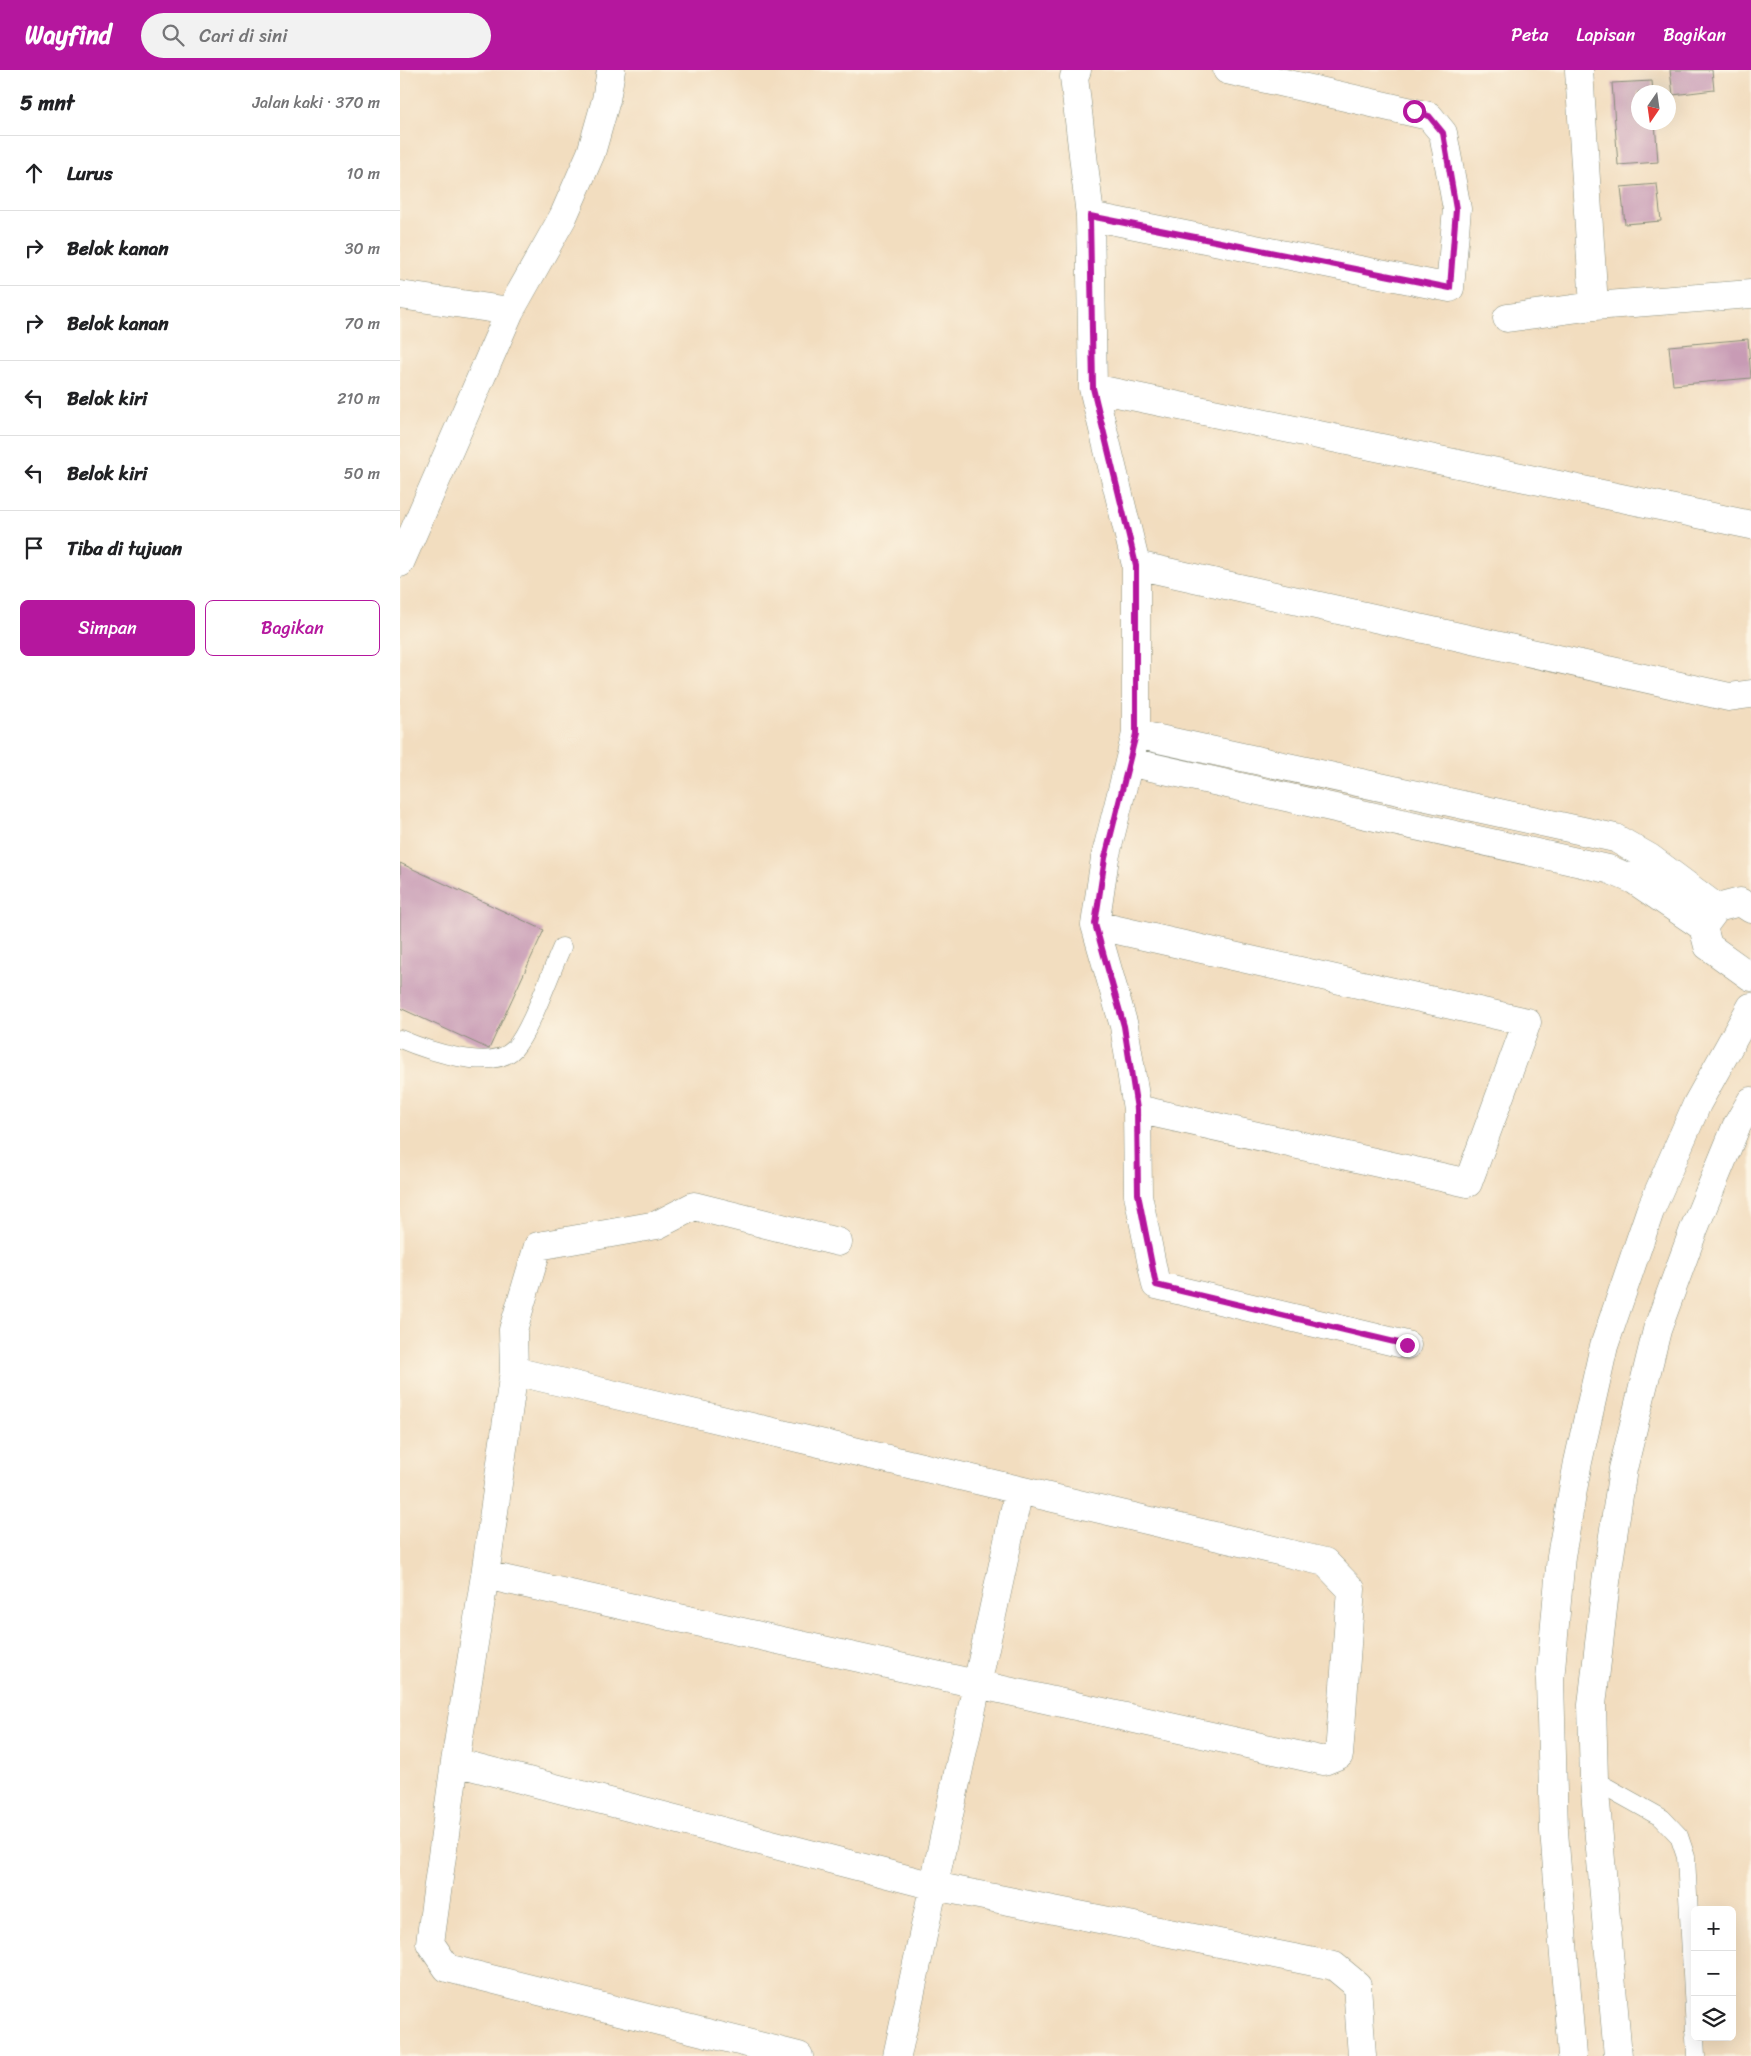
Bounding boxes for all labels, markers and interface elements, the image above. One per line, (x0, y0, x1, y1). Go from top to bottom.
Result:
search box (141, 13, 491, 58)
text: Wayfind (25, 14, 111, 56)
text: Cari di sini (199, 19, 287, 52)
text: Peta (1511, 19, 1548, 51)
text: Lapisan (1576, 19, 1635, 51)
text: Bagikan (1663, 19, 1726, 51)
icon: search (159, 21, 187, 49)
text: 5 mnt (20, 84, 74, 122)
north arrow (1631, 85, 1676, 130)
text: Jalan kaki · 370 m (253, 88, 380, 117)
route start (1403, 100, 1426, 123)
text: Lurus (67, 157, 113, 190)
icon: ahead (20, 159, 48, 187)
text: 10 m (347, 159, 380, 188)
text: Belok kanan (67, 232, 169, 265)
icon: right (20, 234, 48, 262)
text: 30 m (345, 234, 380, 263)
text: Belok kanan (67, 307, 169, 340)
icon: right (20, 309, 48, 337)
text: 70 m (344, 309, 380, 338)
text: Belok kiri (67, 382, 147, 415)
icon: left (20, 384, 48, 412)
text: 210 m (337, 384, 380, 413)
text: Belok kiri (67, 457, 147, 490)
icon: left (20, 459, 48, 487)
text: 50 m (344, 459, 380, 488)
text: Tiba di tujuan (67, 532, 182, 565)
icon: arrive (20, 534, 48, 562)
button: Simpan (20, 600, 195, 656)
button: Bagikan (205, 600, 380, 656)
route end (1396, 1334, 1419, 1357)
map controls (1691, 1906, 1736, 2041)
button: + (1691, 1906, 1736, 1951)
button: − (1691, 1951, 1736, 1996)
button: layers (1691, 1996, 1736, 2041)

